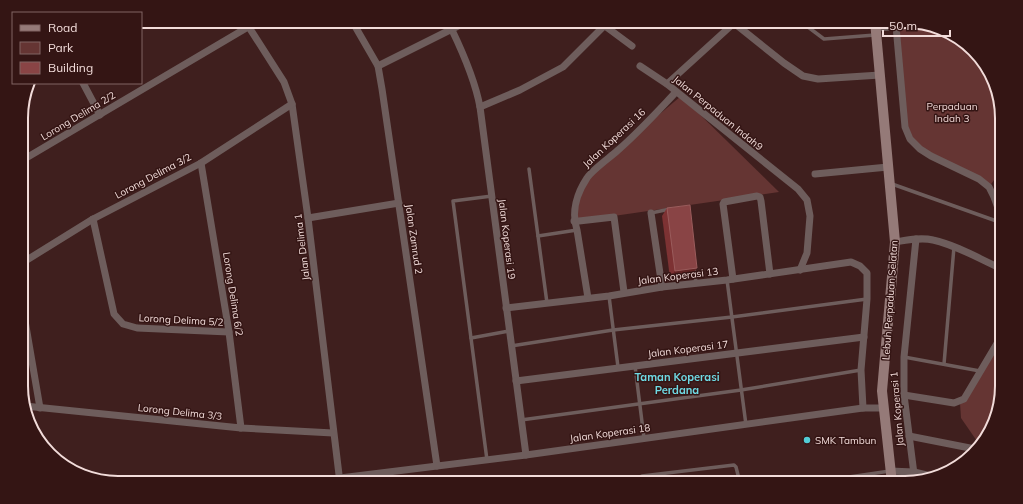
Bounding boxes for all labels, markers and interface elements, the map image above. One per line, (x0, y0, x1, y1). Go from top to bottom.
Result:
legend (12, 12, 142, 84)
scale bar (883, 12, 950, 38)
text: 50 m (889, 18, 917, 33)
text: Road (48, 20, 77, 35)
text: Park (48, 40, 74, 55)
text: Building (48, 60, 93, 75)
street label: Jalan Perpaduan Indah9 (670, 73, 766, 153)
street label: Lorong Delima 2/2 (38, 89, 118, 143)
park label: Perpaduan Indah 3 (927, 100, 978, 125)
street label: Jalan Koperasi 16 (580, 106, 648, 170)
street label: Lorong Delima 3/2 (113, 150, 193, 202)
street label: Jalan Koperasi 19 (496, 198, 518, 280)
street label: Jalan Zamrud 2 (403, 203, 425, 275)
street label: Jalan Delima 1 (291, 213, 313, 281)
street label: Lebuh Perpaduan Selatan (879, 240, 901, 360)
street label: Lorong Delima 6/2 (220, 251, 246, 337)
street label: Jalan Koperasi 13 (637, 265, 719, 287)
street label: Lorong Delima 5/2 (138, 311, 224, 329)
street label: Jalan Koperasi 17 (647, 338, 729, 360)
district label: Taman Koperasi Perdana (634, 370, 720, 397)
street label: Jalan Koperasi 1 (887, 371, 907, 447)
street label: Lorong Delima 3/3 (137, 401, 223, 423)
street label: Jalan Koperasi 18 (569, 421, 651, 445)
place label: SMK Tambun (815, 434, 877, 447)
marker: SMK Tambun (802, 435, 812, 445)

